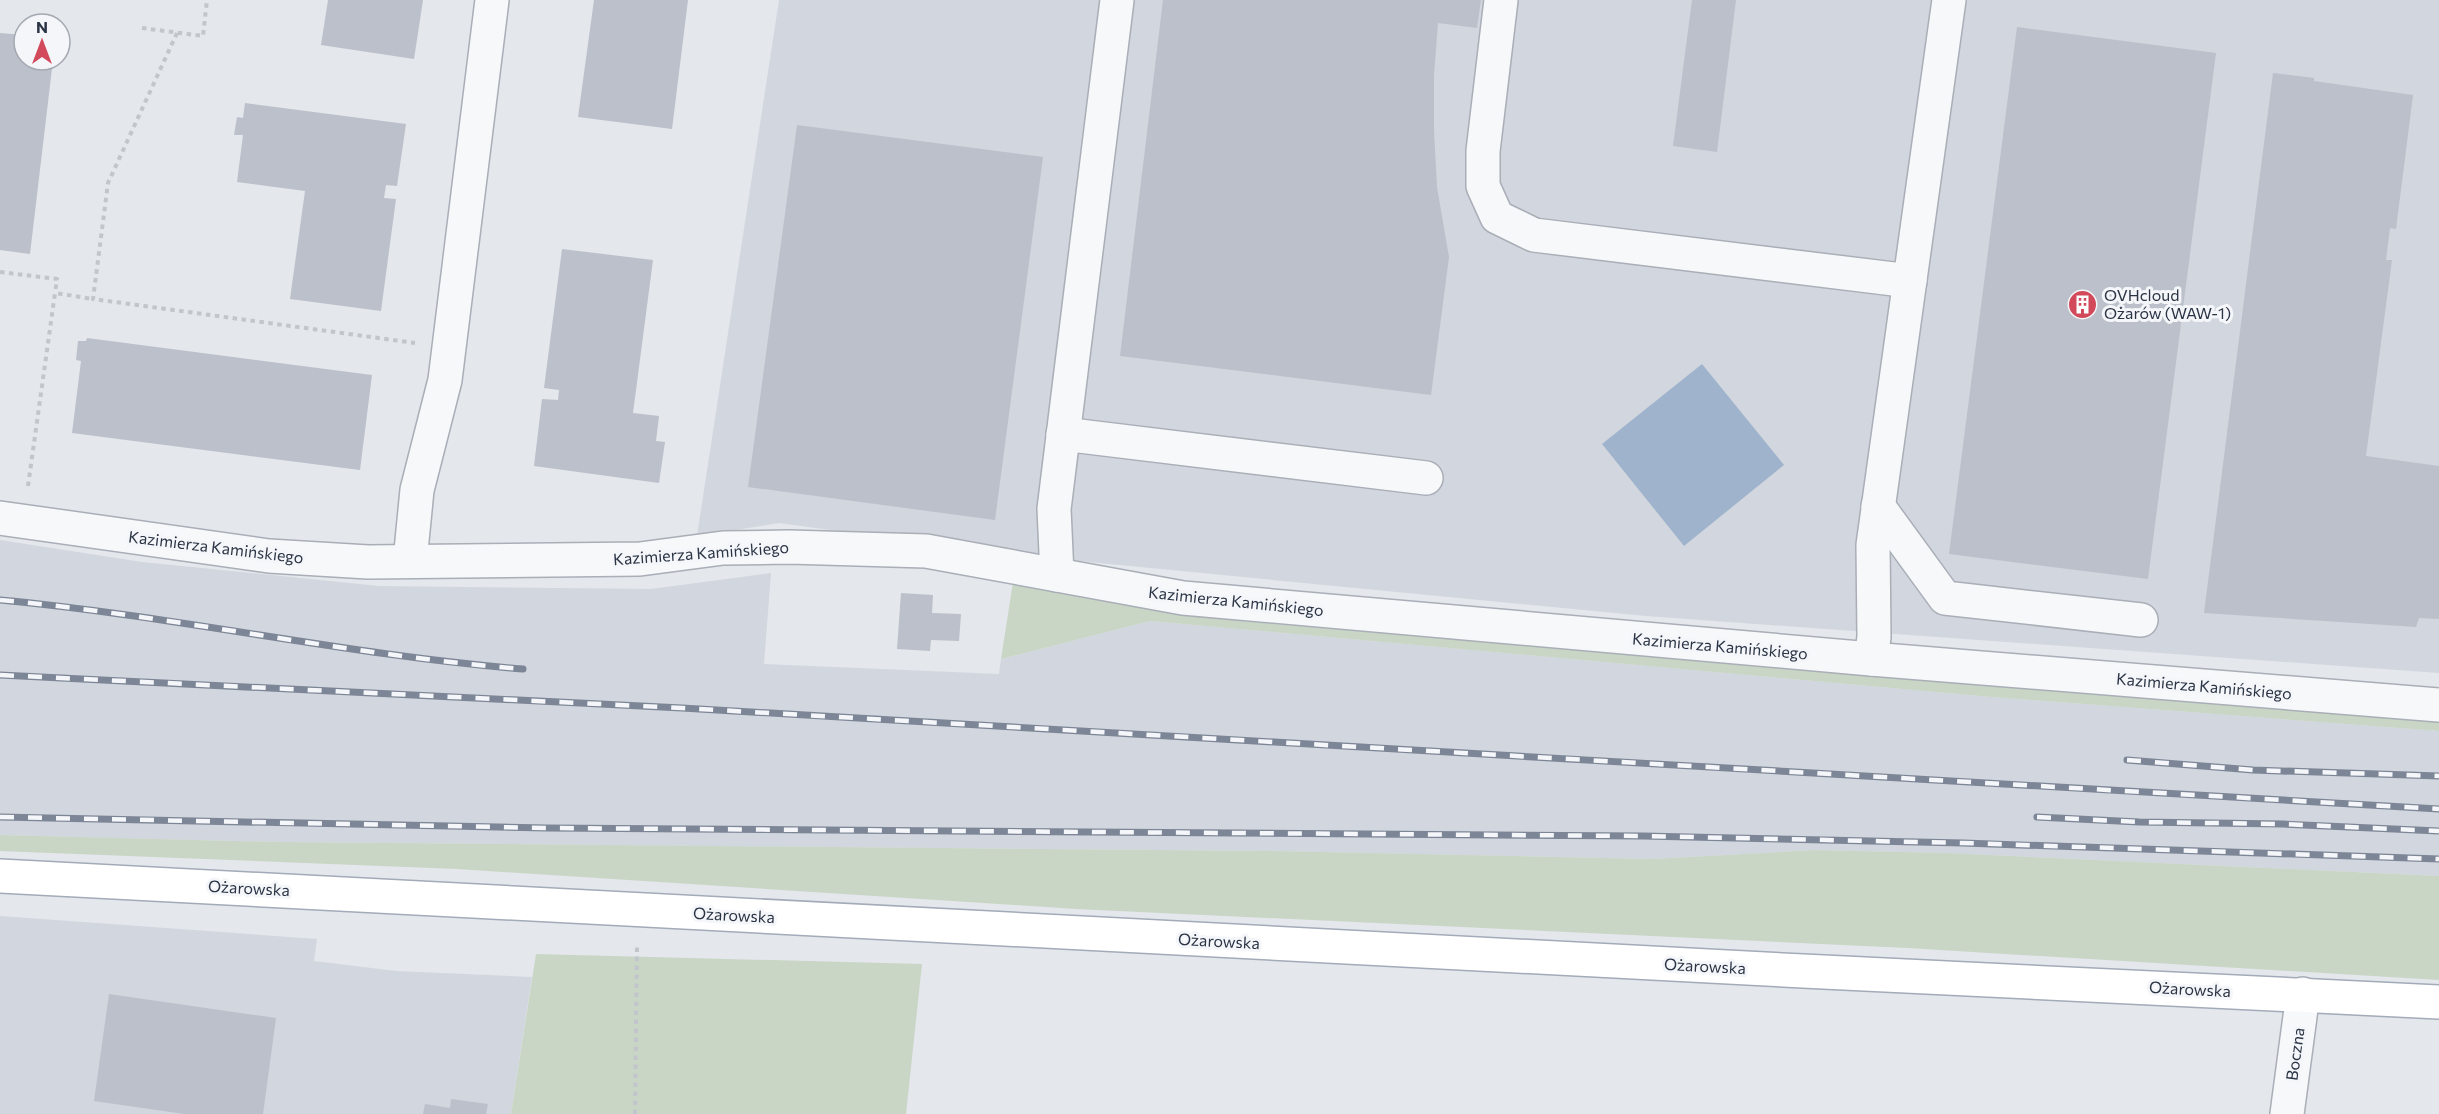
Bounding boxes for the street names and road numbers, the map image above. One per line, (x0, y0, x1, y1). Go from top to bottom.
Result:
street label: Kazimierza Kamińskiego (127, 526, 305, 567)
street label: Kazimierza Kamińskiego (612, 537, 790, 568)
street label: Kazimierza Kamińskiego (1147, 582, 1325, 619)
street label: Kazimierza Kamińskiego (1631, 628, 1809, 663)
street label: Kazimierza Kamińskiego (2115, 668, 2293, 703)
street label: Ożarowska (208, 876, 290, 899)
street label: Ożarowska (693, 903, 775, 926)
street label: Ożarowska (1178, 929, 1260, 952)
street label: Ożarowska (1664, 954, 1746, 977)
street label: Ożarowska (2149, 977, 2231, 1000)
street label: Boczna (2281, 1026, 2308, 1082)

